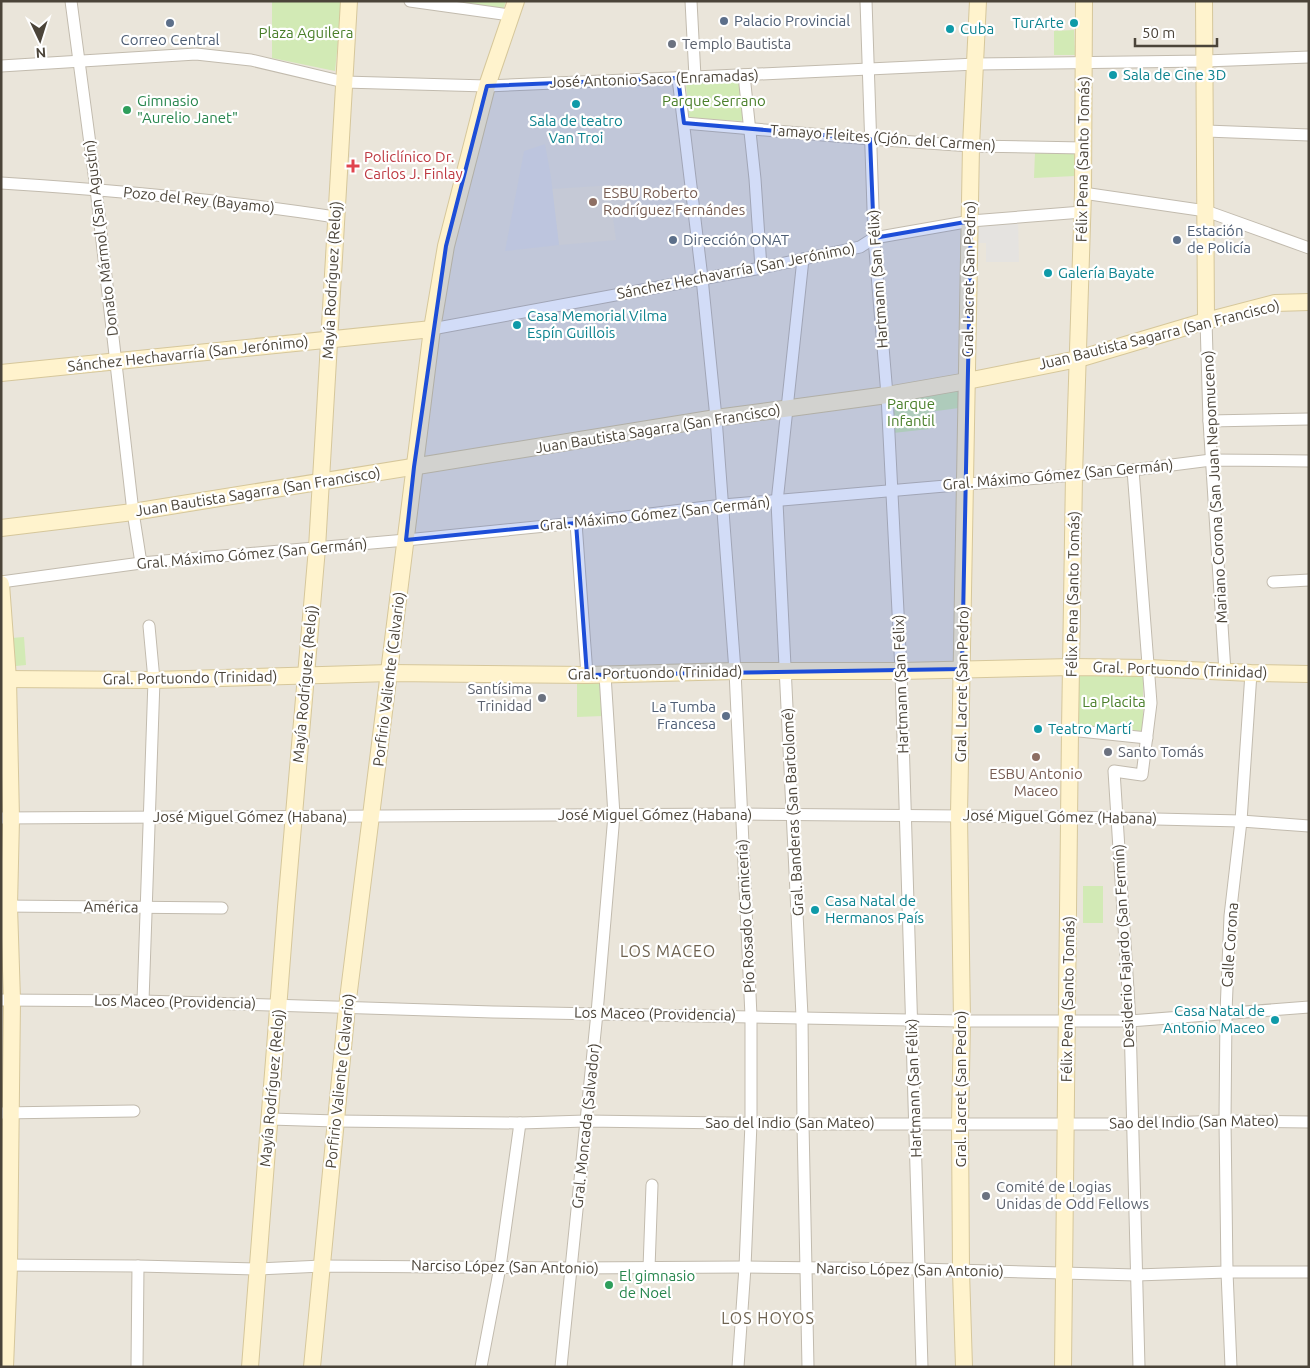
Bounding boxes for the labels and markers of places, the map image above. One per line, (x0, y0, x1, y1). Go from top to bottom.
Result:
place label: Palacio Provincial (734, 12, 850, 29)
place label: TurArte (1012, 14, 1064, 31)
marker: Palacio Provincial (718, 15, 730, 27)
marker: Correo Central (164, 17, 176, 29)
marker: TurArte (1068, 17, 1080, 29)
place label: Cuba (960, 20, 994, 37)
marker: Cuba (944, 23, 956, 35)
place label: Correo Central (120, 31, 220, 48)
place label: Templo Bautista (682, 35, 791, 52)
marker: Templo Bautista (666, 38, 678, 50)
place label: Sala de Cine 3D (1123, 66, 1226, 83)
marker: Sala de Cine 3D (1107, 69, 1119, 81)
place label: Gimnasio "Aurelio Janet" (137, 92, 238, 126)
marker: Sala de teatro Van Troi (570, 98, 582, 110)
marker: Gimnasio "Aurelio Janet" (121, 104, 133, 116)
place label: Sala de teatro Van Troi (529, 112, 623, 146)
place label: Policlínico Dr. Carlos J. Finlay (364, 148, 463, 182)
marker: Policlínico Dr. Carlos J. Finlay (346, 159, 360, 173)
place label: ESBU Roberto Rodríguez Fernándes (603, 184, 745, 218)
marker: ESBU Roberto Rodríguez Fernándes (587, 196, 599, 208)
place label: Estación de Policía (1187, 222, 1251, 256)
place label: Dirección ONAT (683, 231, 790, 248)
marker: Dirección ONAT (667, 234, 679, 246)
marker: Estación de Policía (1171, 234, 1183, 246)
place label: Galería Bayate (1058, 264, 1155, 281)
marker: Galería Bayate (1042, 267, 1054, 279)
place label: Casa Memorial Vilma Espín Guillois (527, 307, 667, 341)
marker: Casa Memorial Vilma Espín Guillois (511, 319, 523, 331)
place label: Santísima Trinidad (467, 680, 532, 714)
marker: Santísima Trinidad (536, 692, 548, 704)
place label: La Tumba Francesa (651, 698, 716, 732)
marker: La Tumba Francesa (720, 710, 732, 722)
place label: Teatro Martí (1048, 720, 1132, 737)
marker: Teatro Martí (1032, 723, 1044, 735)
place label: Santo Tomás (1118, 743, 1204, 760)
marker: Santo Tomás (1102, 746, 1114, 758)
marker: ESBU Antonio Maceo (1030, 751, 1042, 763)
place label: ESBU Antonio Maceo (989, 765, 1083, 799)
place label: Casa Natal de Hermanos País (825, 892, 924, 926)
marker: Casa Natal de Hermanos País (809, 904, 821, 916)
place label: Casa Natal de Antonio Maceo (1163, 1002, 1265, 1036)
marker: Casa Natal de Antonio Maceo (1269, 1014, 1281, 1026)
place label: Comité de Logias Unidas de Odd Fellows (996, 1178, 1149, 1212)
marker: Comité de Logias Unidas de Odd Fellows (980, 1190, 992, 1202)
place label: El gimnasio de Noel (619, 1267, 695, 1301)
marker: El gimnasio de Noel (603, 1279, 615, 1291)

